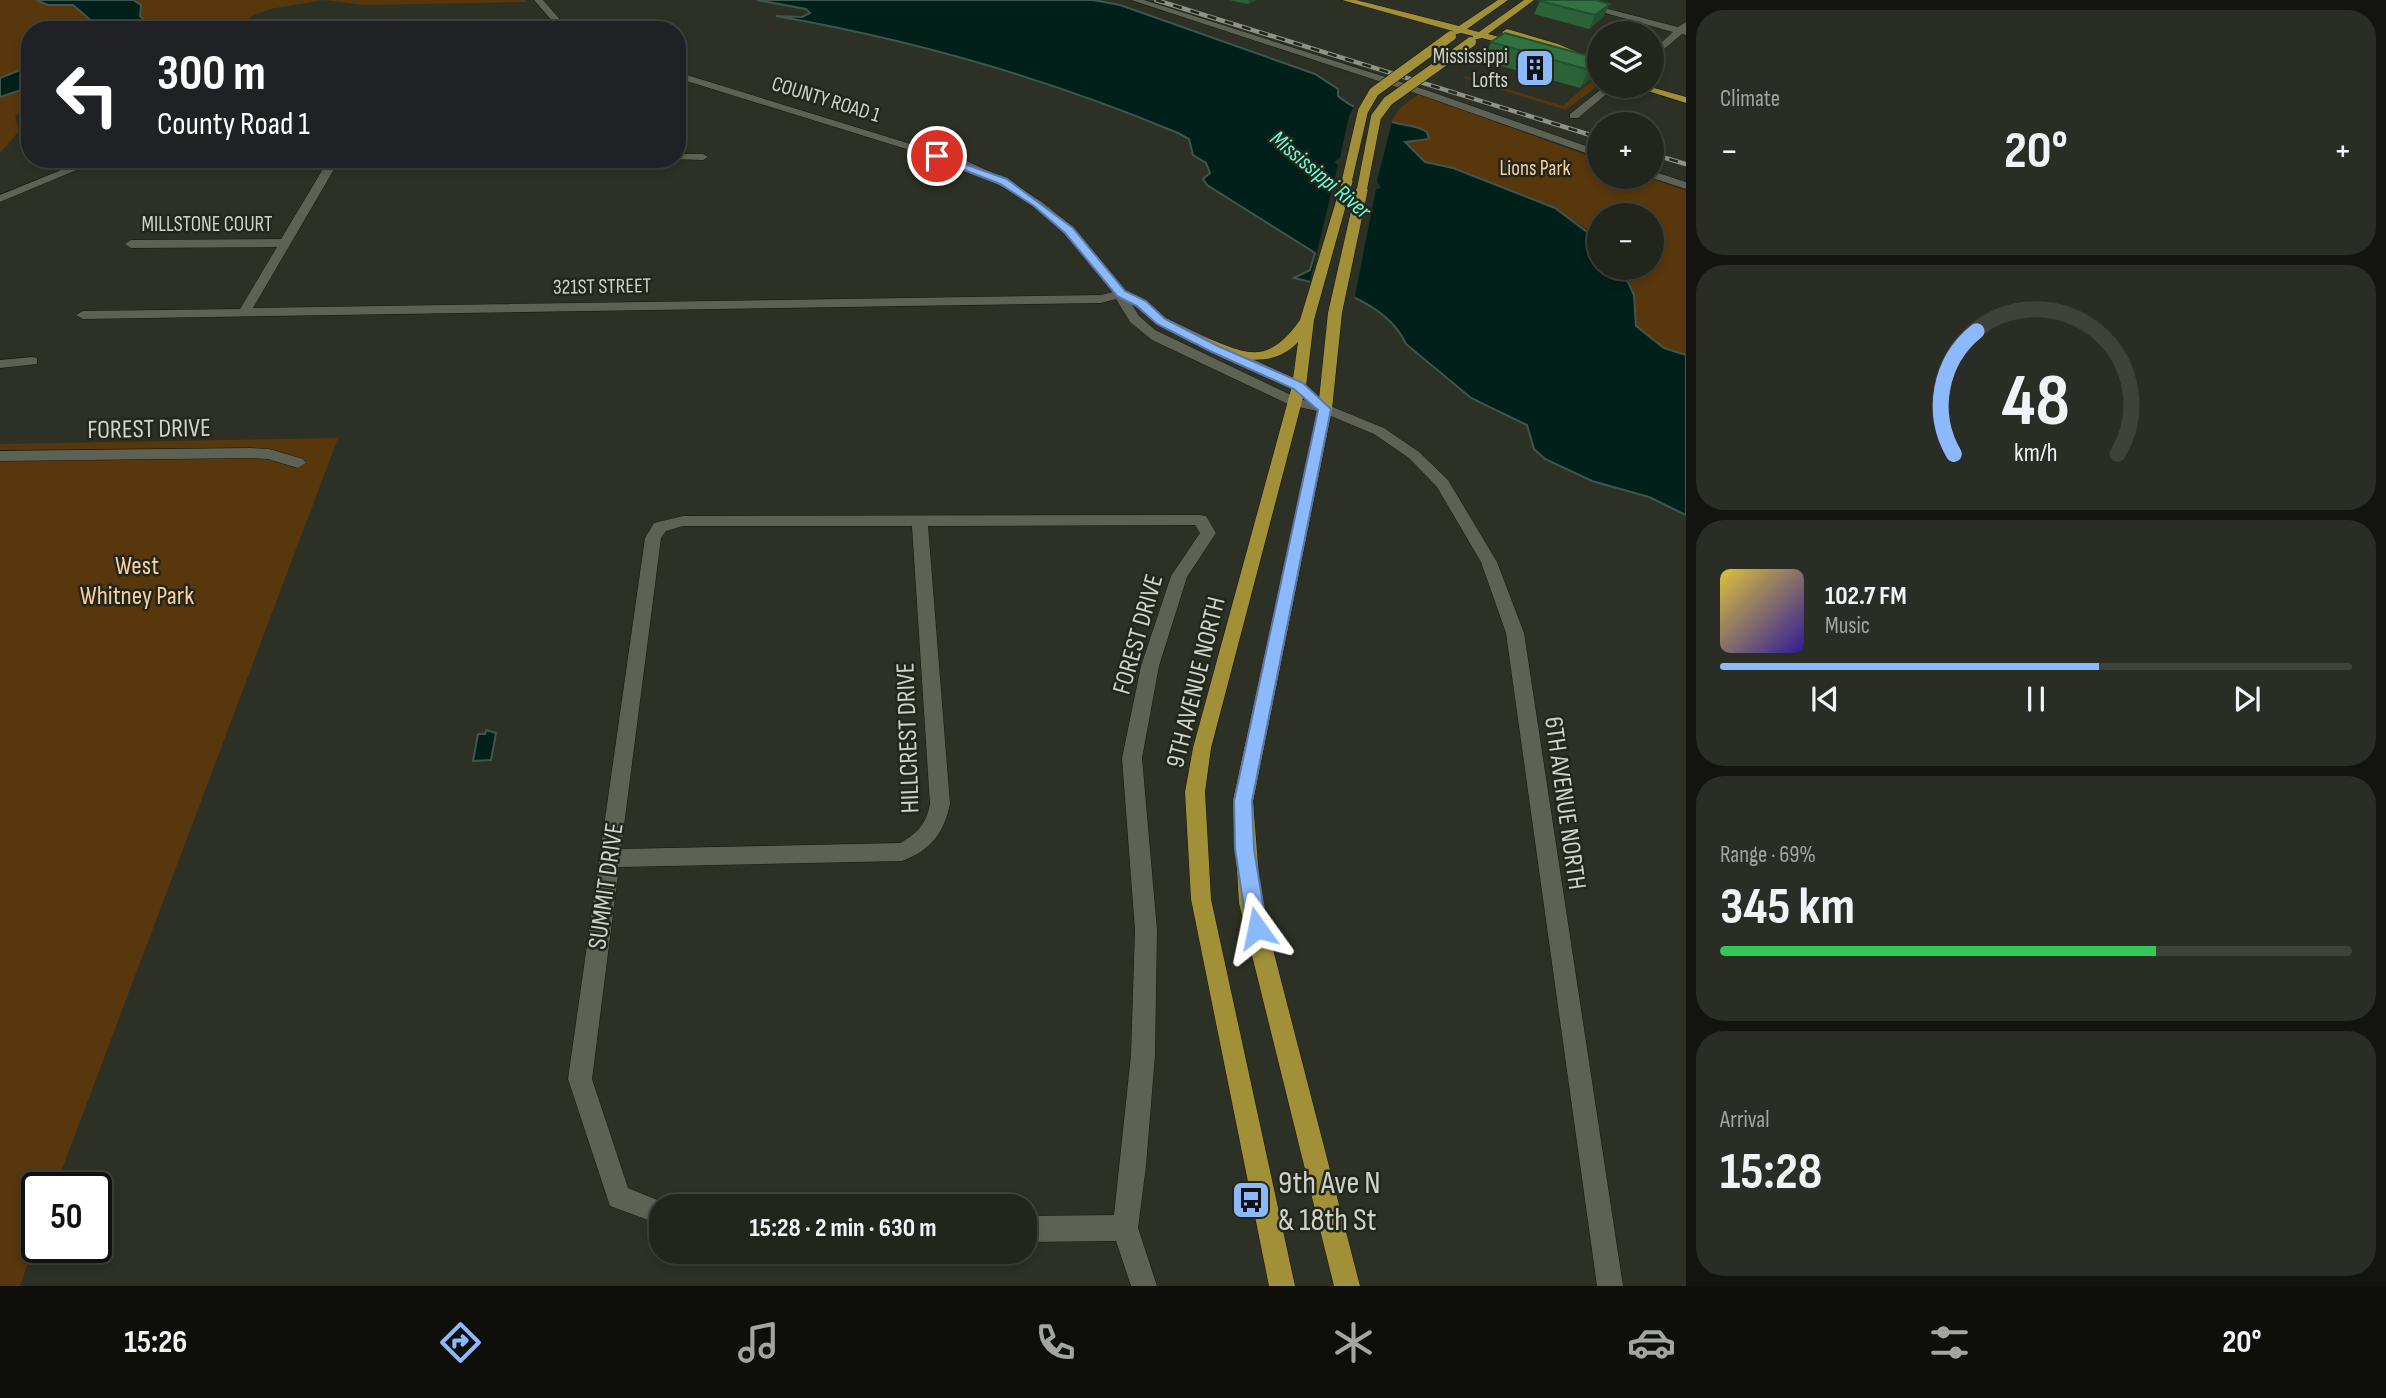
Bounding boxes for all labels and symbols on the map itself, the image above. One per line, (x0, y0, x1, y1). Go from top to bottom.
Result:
place label: Mississippi Lofts (1433, 44, 1508, 93)
building icon: Mississippi Lofts (1514, 47, 1556, 89)
street label: COUNTY ROAD 1 (769, 71, 884, 128)
water label: Mississippi River (1264, 125, 1378, 226)
pin (907, 126, 967, 186)
park label: Lions Park (1500, 156, 1570, 181)
street label: MILLSTONE COURT (142, 212, 273, 237)
street label: 321ST STREET (553, 273, 652, 300)
street label: FOREST DRIVE (87, 413, 211, 446)
park label: West Whitney Park (80, 551, 194, 612)
street label: FOREST DRIVE (1107, 571, 1170, 698)
street label: 9TH AVENUE NORTH (1160, 594, 1233, 771)
street label: HILLCREST DRIVE (890, 662, 927, 814)
street label: 6TH AVENUE NORTH (1537, 715, 1592, 892)
street label: SUMMIT DRIVE (582, 821, 631, 951)
position arrow (1220, 891, 1294, 965)
place label: 9th Ave N & 18th St (1278, 1164, 1381, 1240)
speed limit sign: 50 (21, 1172, 112, 1263)
bus stop icon: 9th Ave N & 18th St (1230, 1179, 1272, 1221)

